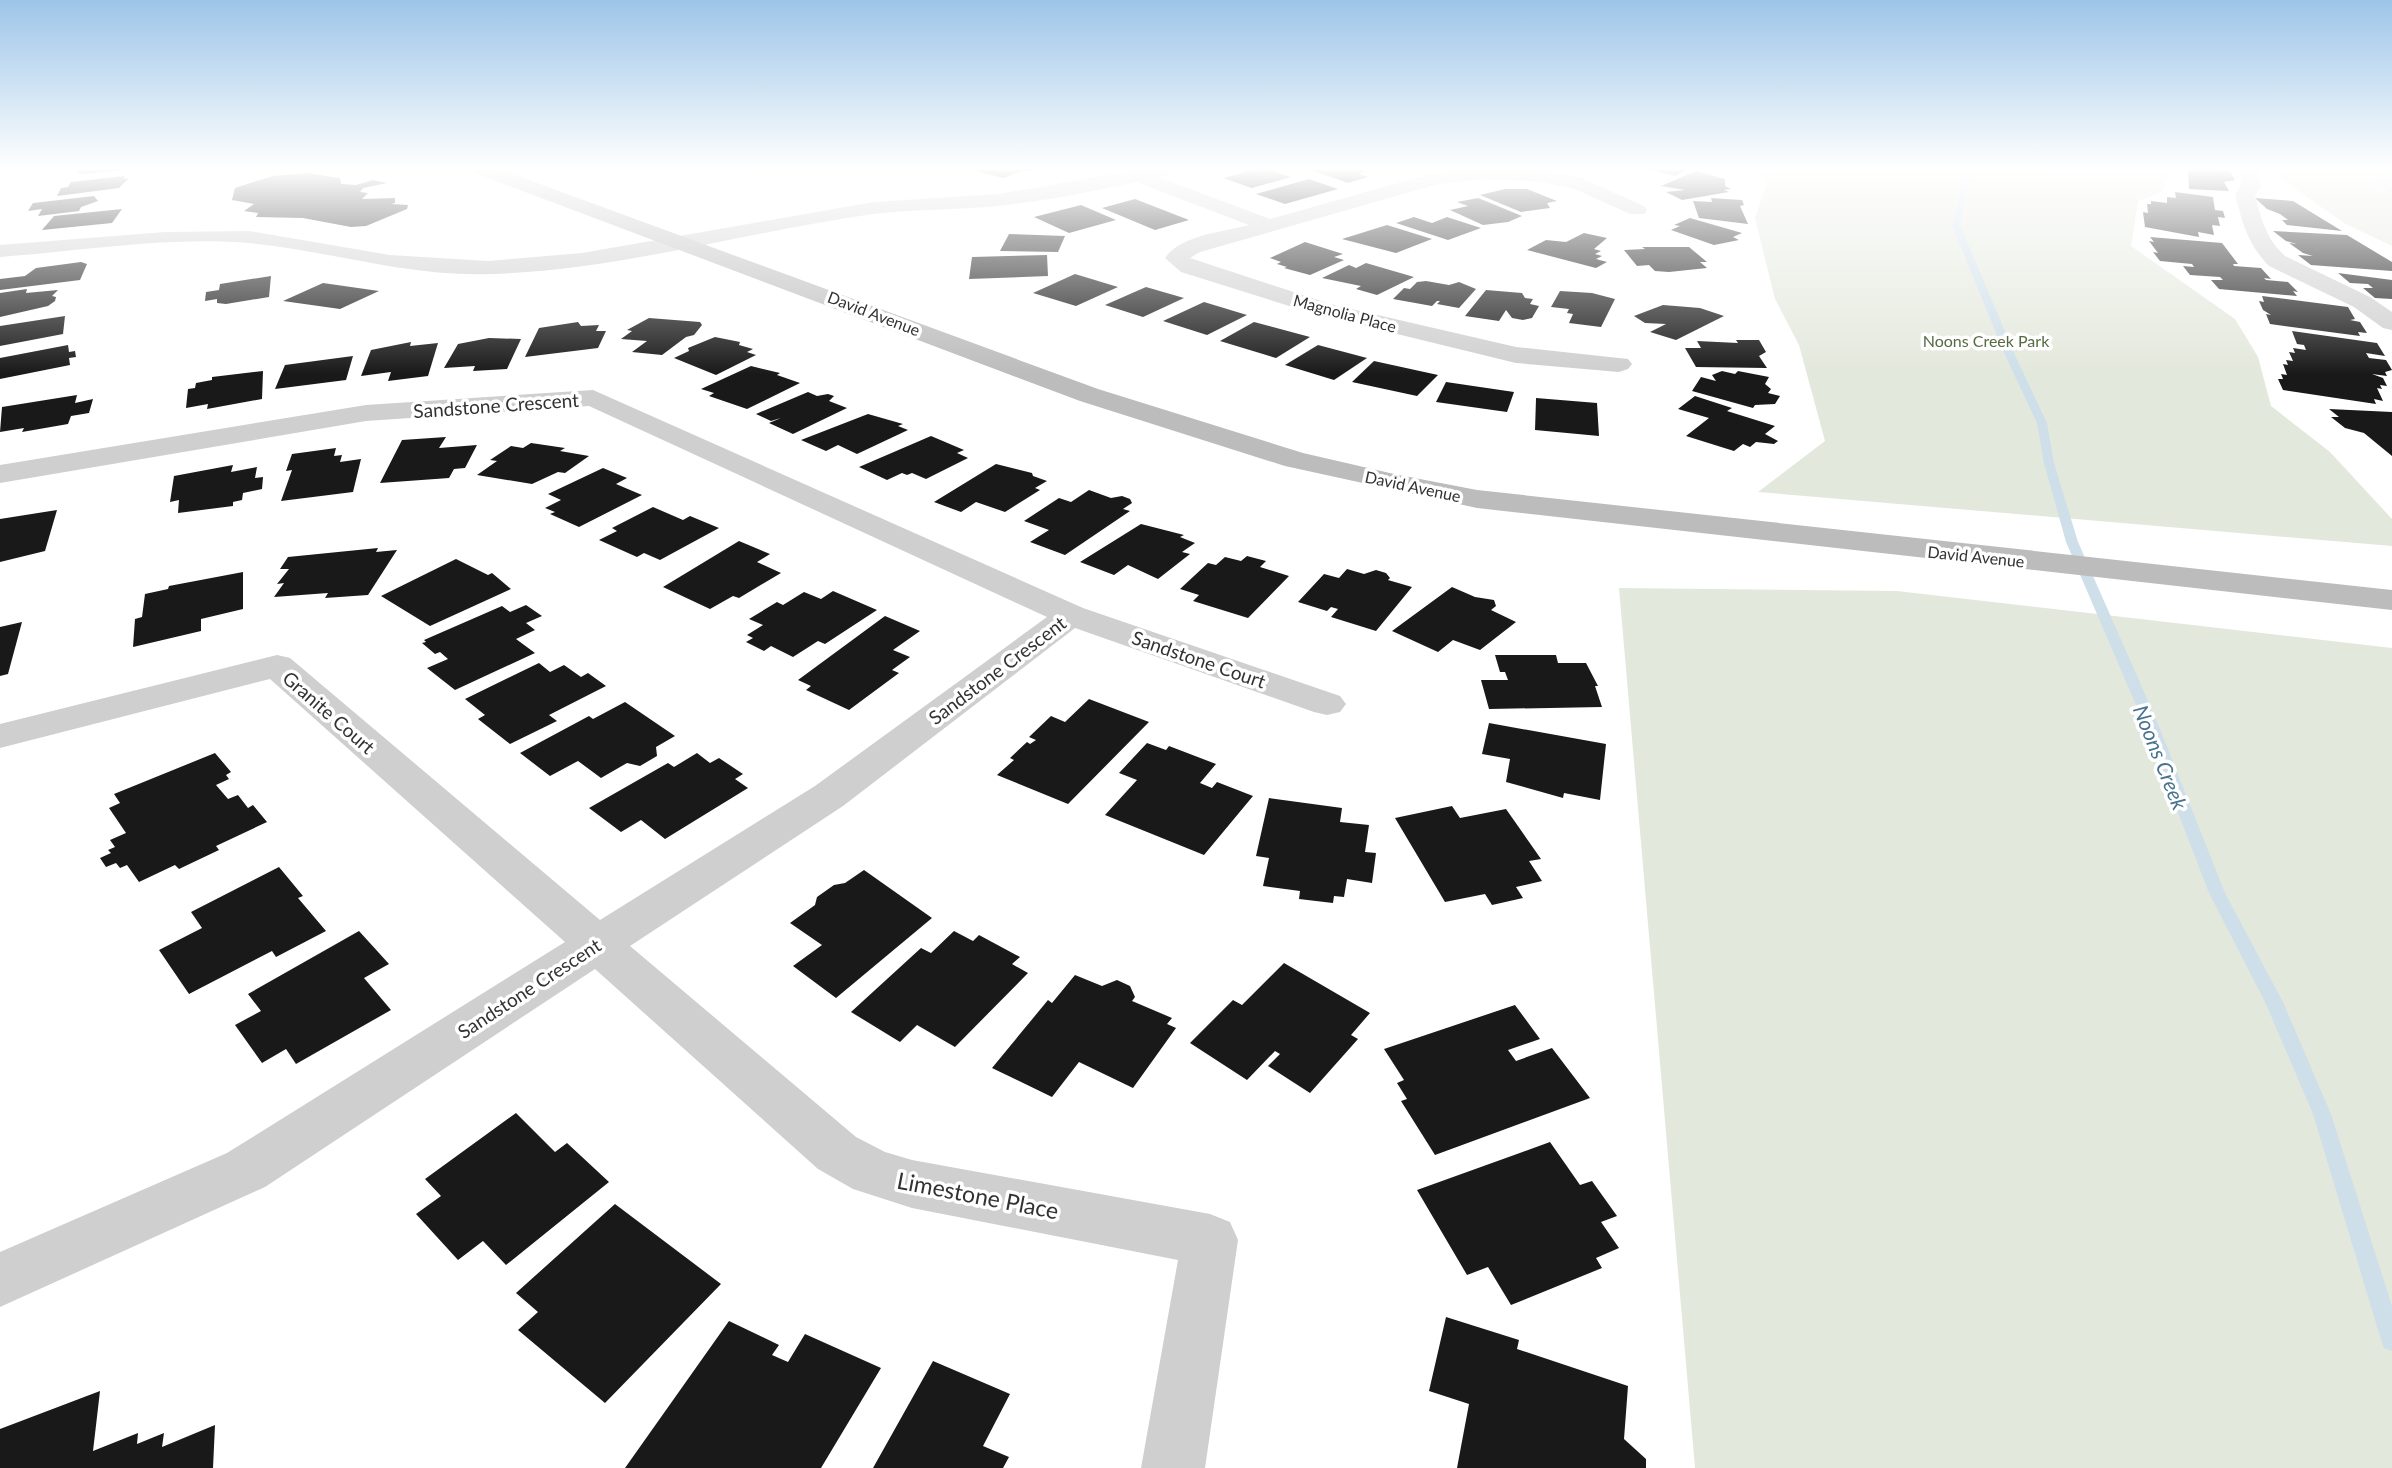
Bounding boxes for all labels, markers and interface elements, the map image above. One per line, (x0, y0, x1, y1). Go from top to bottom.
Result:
street label: David Avenue (825, 287, 923, 339)
street label: Magnolia Place (1291, 290, 1399, 336)
park label: Noons Creek Park (1923, 331, 2050, 350)
street label: Sandstone Crescent (413, 388, 580, 422)
street label: David Avenue (1363, 467, 1463, 505)
street label: David Avenue (1927, 541, 2025, 571)
street label: Sandstone Crescent (924, 611, 1070, 729)
street label: Sandstone Court (1129, 625, 1269, 693)
street label: Granite Court (278, 666, 380, 758)
water label: Noons Creek (2129, 701, 2194, 814)
street label: Sandstone Crescent (453, 933, 605, 1043)
street label: Limestone Place (895, 1166, 1061, 1224)

